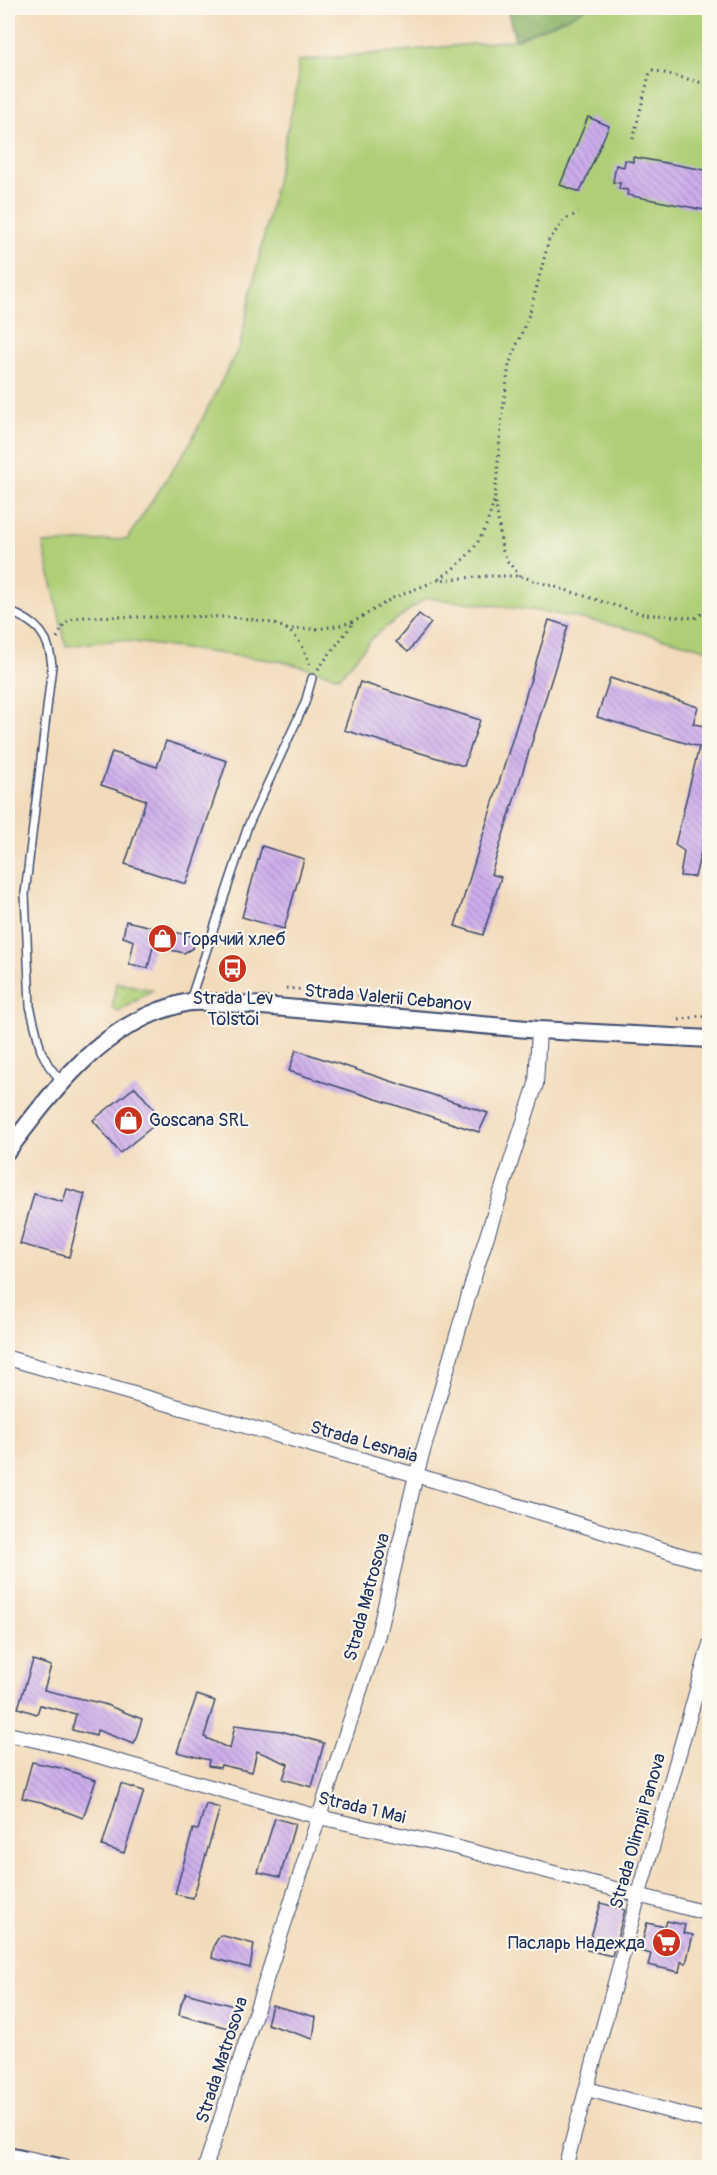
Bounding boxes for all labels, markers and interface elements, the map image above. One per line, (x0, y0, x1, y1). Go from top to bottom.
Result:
shop icon: Горячий хлеб (146, 923, 178, 955)
place label: Горячий хлеб (183, 928, 286, 951)
bus stop icon: Strada Lev Tolstoi (217, 953, 249, 985)
street label: Strada Valerii Cebanov (303, 979, 473, 1017)
place label: Strada Lev Tolstoi (193, 987, 273, 1031)
shop icon: Goscana SRL (112, 1104, 144, 1136)
place label: Goscana SRL (149, 1109, 249, 1132)
street label: Strada Lesnaia (308, 1416, 420, 1468)
street label: Strada Matrosova (339, 1530, 395, 1664)
street label: Strada Olimpii Panova (605, 1751, 671, 1911)
street label: Strada 1 Mai (316, 1787, 408, 1829)
supermarket icon: Пасларь Надежда (650, 1927, 682, 1959)
place label: Пасларь Надежда (508, 1932, 645, 1955)
street label: Strada Matrosova (191, 1994, 253, 2126)

